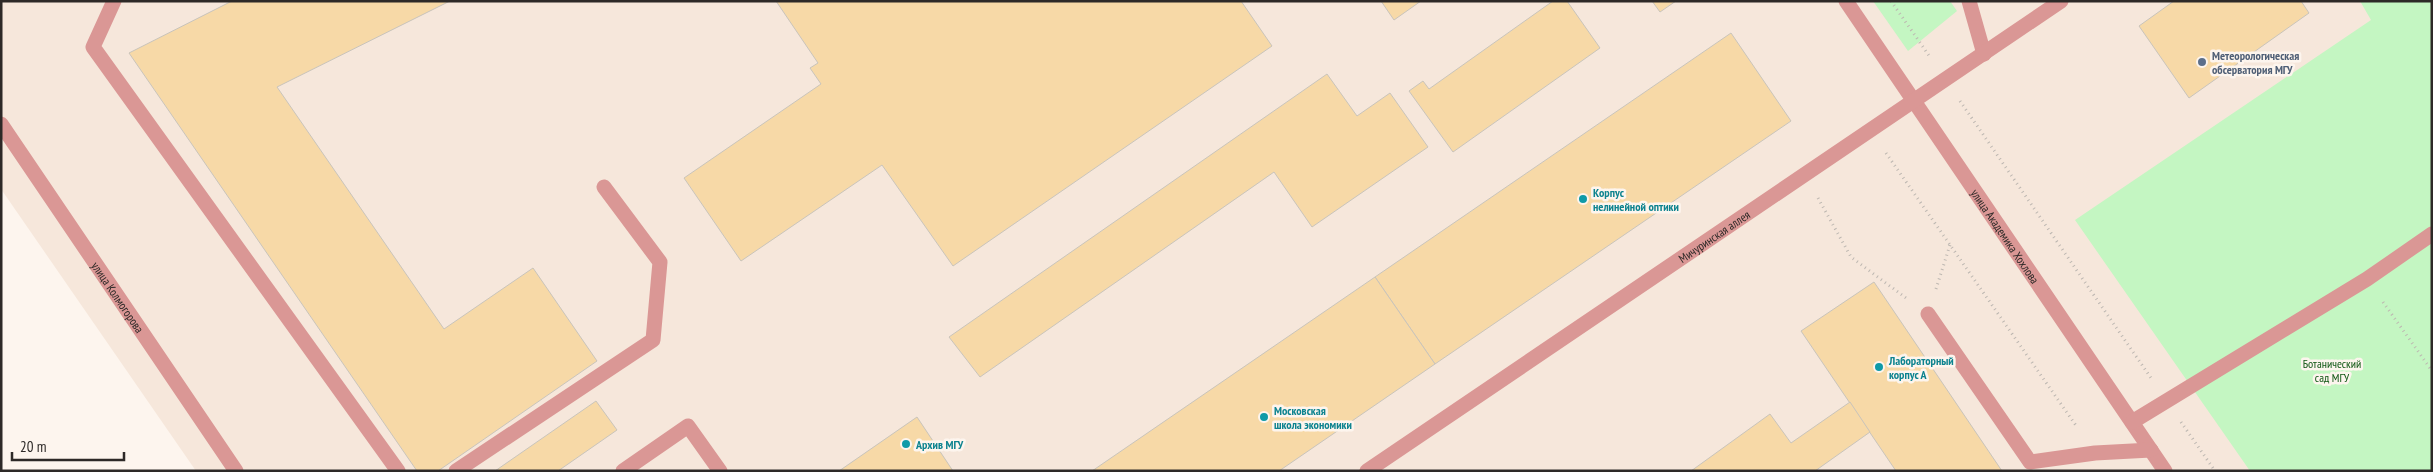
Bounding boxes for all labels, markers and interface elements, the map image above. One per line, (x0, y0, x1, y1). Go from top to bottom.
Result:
place label: Метеорологическая обсерватория МГУ (2212, 48, 2299, 77)
marker: Метеорологическая обсерватория МГУ (2196, 56, 2208, 68)
place label: Корпус нелинейной оптики (1593, 185, 1679, 214)
street label: улица Академика Хохлова (1968, 186, 2043, 286)
marker: Корпус нелинейной оптики (1577, 193, 1589, 205)
street label: Мичуринская аллея (1675, 206, 1753, 266)
street label: улица Колмогорова (89, 259, 148, 336)
place label: Лабораторный корпус А (1888, 353, 1954, 382)
park label: Ботанический сад МГУ (2303, 356, 2361, 385)
marker: Лабораторный корпус А (1873, 361, 1885, 373)
place label: Московская школа экономики (1274, 403, 1352, 432)
marker: Московская школа экономики (1258, 411, 1270, 423)
scale bar (12, 430, 125, 462)
text: 20 m (20, 437, 46, 456)
place label: Архив МГУ (915, 437, 963, 452)
marker: Архив МГУ (900, 438, 912, 450)

